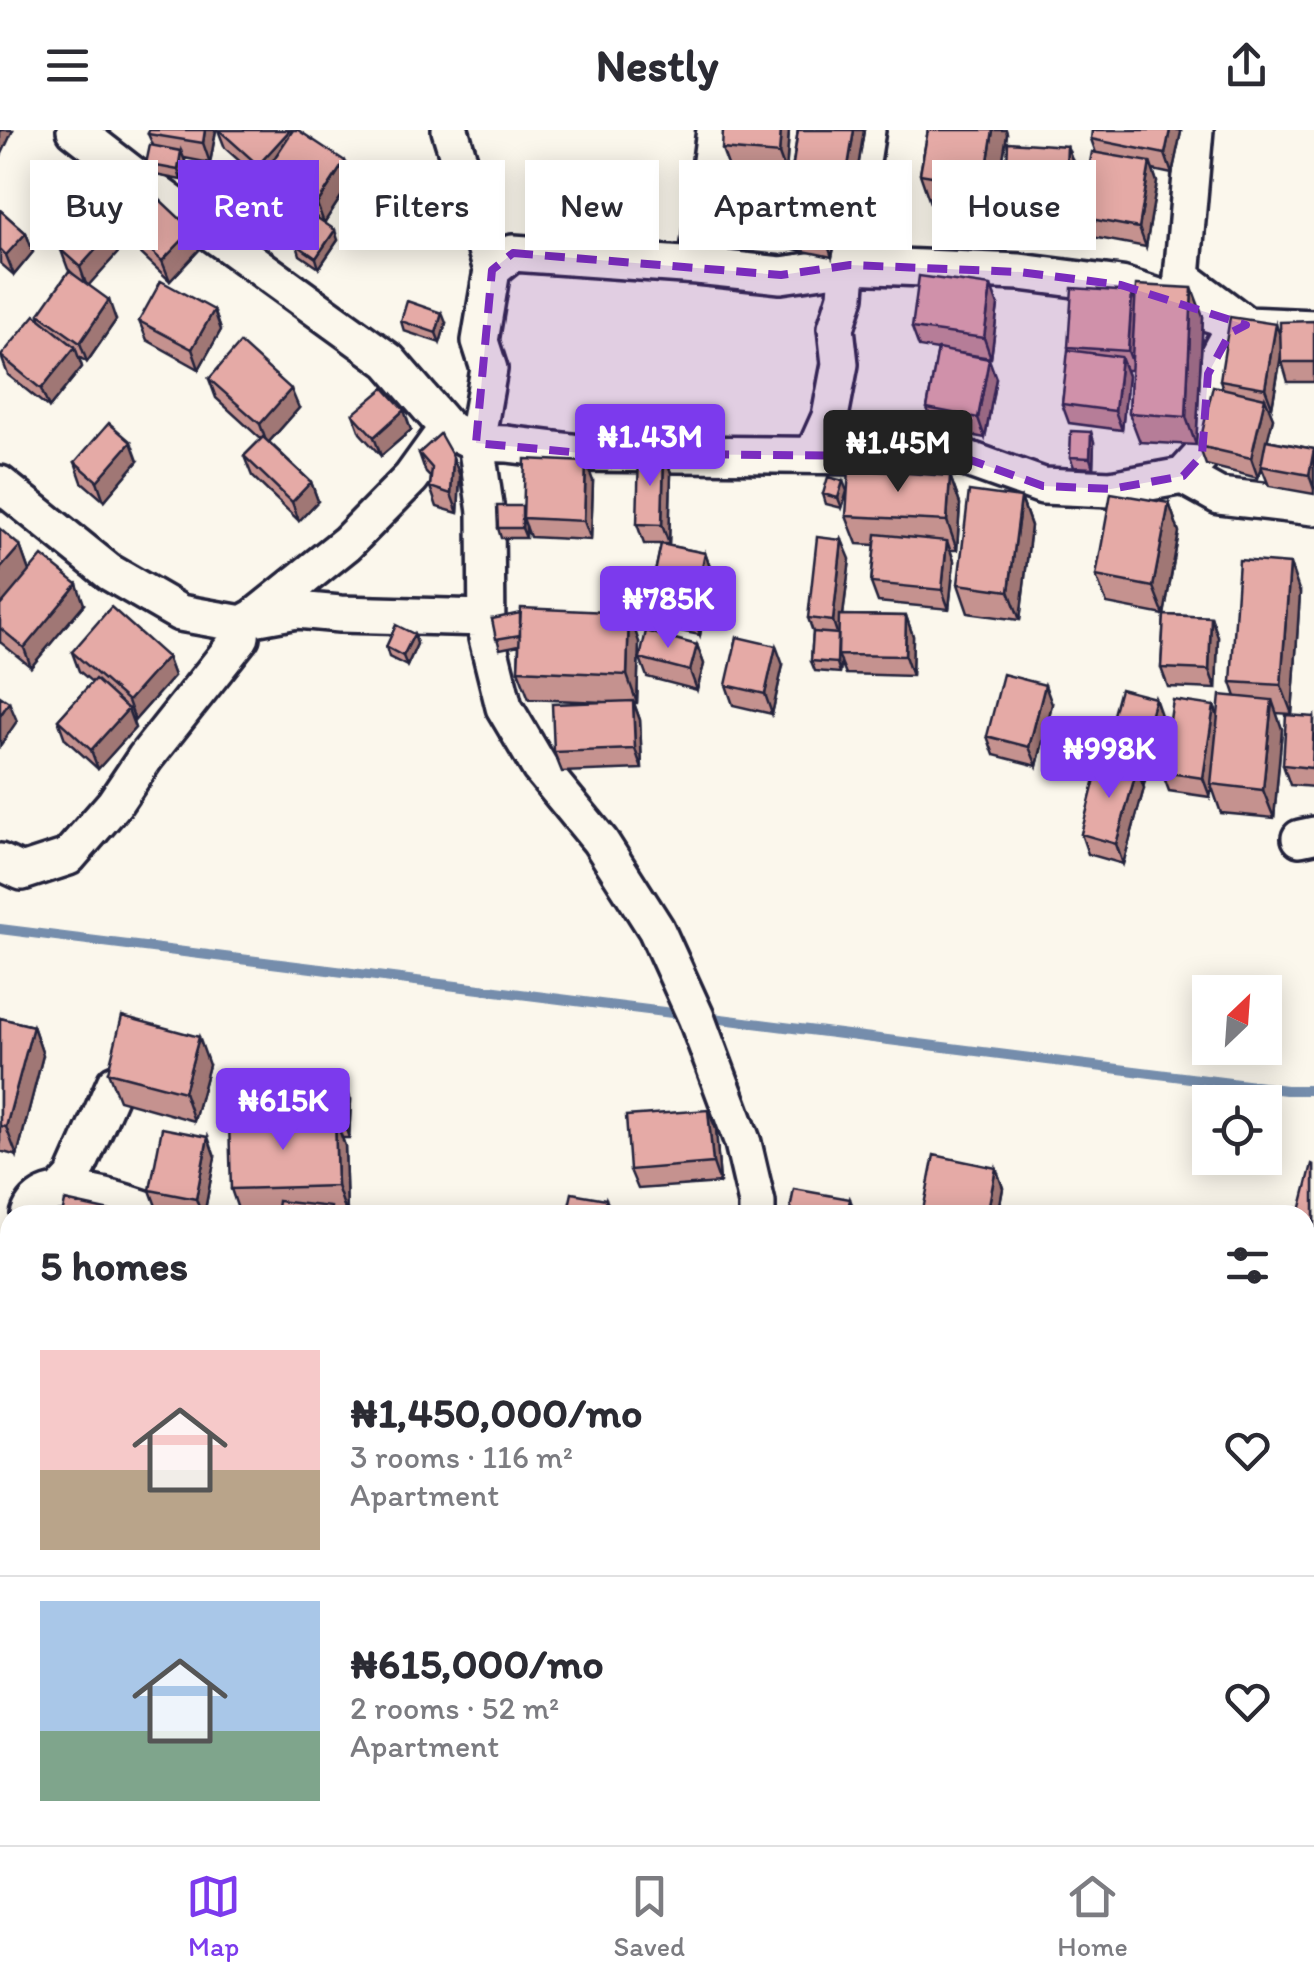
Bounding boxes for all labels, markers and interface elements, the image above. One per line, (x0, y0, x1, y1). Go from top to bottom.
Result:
icon: menu (40, 38, 95, 93)
text: Nestly (596, 38, 718, 92)
icon: share (1219, 38, 1274, 93)
chip: Buy (30, 160, 158, 250)
chip: Rent (178, 160, 319, 250)
chip: Filters (339, 160, 505, 250)
chip: New (525, 160, 659, 250)
chip: Apartment (679, 160, 912, 250)
chip: House (932, 160, 1096, 250)
pin: ₦1.43M (569, 404, 731, 489)
pin: ₦1.45M (817, 410, 979, 495)
text: ₦1.43M (597, 417, 703, 455)
text: ₦1.45M (845, 423, 951, 461)
pin: ₦785K (598, 566, 738, 651)
text: ₦785K (622, 579, 714, 617)
pin: ₦998K (1039, 716, 1179, 801)
text: ₦998K (1063, 729, 1155, 767)
north arrow (1192, 975, 1282, 1065)
map controls (1192, 975, 1282, 1175)
pin: ₦615K (213, 1068, 353, 1153)
text: ₦615K (238, 1081, 328, 1119)
button: locate (1192, 1085, 1282, 1175)
icon: filters (1220, 1238, 1275, 1293)
text: 5 homes (40, 1240, 188, 1291)
text: ₦1,450,000/mo (350, 1387, 643, 1438)
icon: home (120, 1390, 240, 1510)
icon: heart (1220, 1423, 1275, 1478)
text: 3 rooms · 116 m² (350, 1438, 573, 1476)
text: Apartment (350, 1476, 499, 1514)
text: ₦615,000/mo (350, 1638, 604, 1689)
icon: home (120, 1641, 240, 1761)
icon: heart (1220, 1674, 1275, 1729)
text: 2 rooms · 52 m² (350, 1689, 559, 1727)
text: Apartment (350, 1727, 499, 1765)
tab: Map (186, 1869, 241, 1963)
tab: Saved (613, 1869, 685, 1963)
tab: Home (1057, 1869, 1128, 1963)

